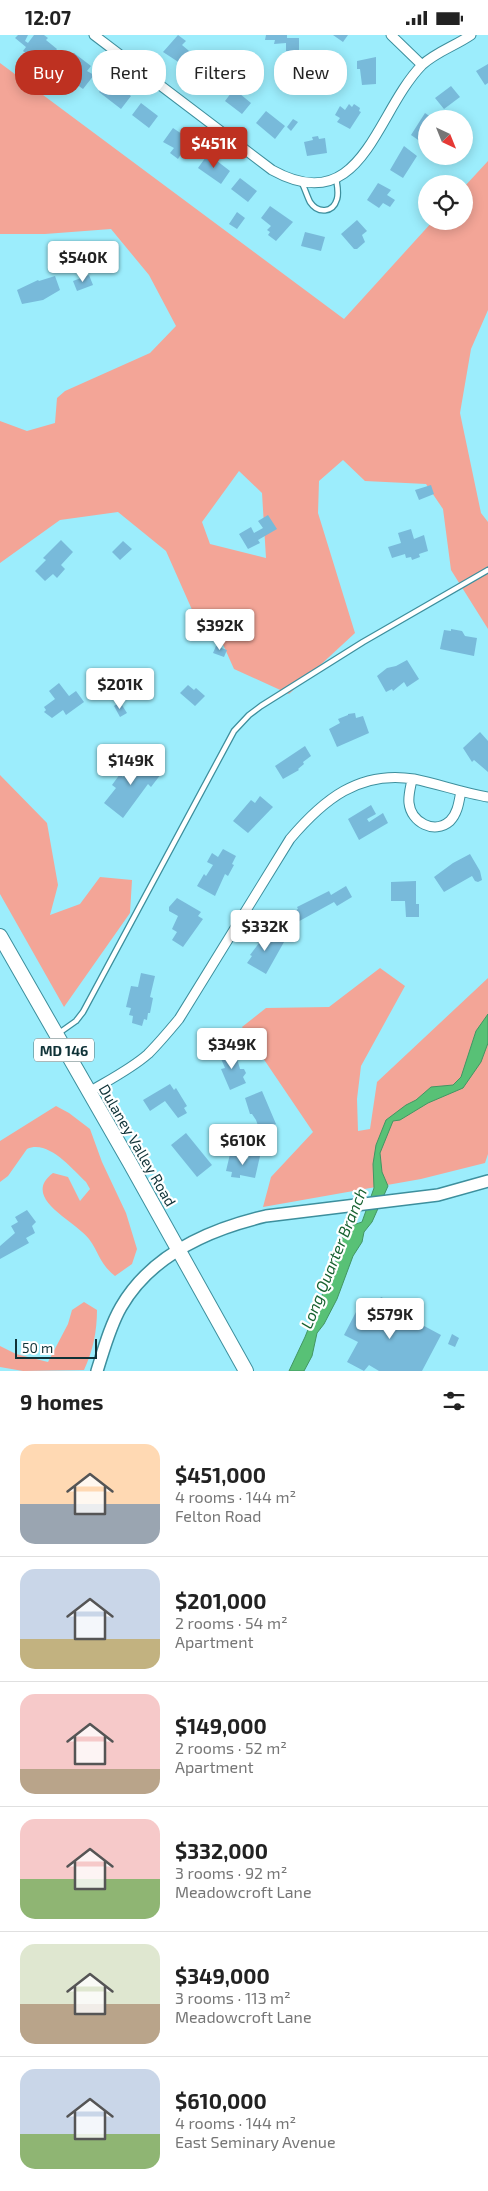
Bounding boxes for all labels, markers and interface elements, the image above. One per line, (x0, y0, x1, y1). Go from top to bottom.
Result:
text: 12:07 (25, 6, 71, 29)
chip: Buy (15, 50, 82, 95)
chip: Rent (92, 50, 166, 95)
chip: Filters (176, 50, 264, 95)
chip: New (274, 50, 347, 95)
north arrow (418, 110, 472, 165)
map controls (418, 110, 473, 230)
pin: $451K (179, 127, 249, 169)
text: $451K (191, 133, 237, 152)
button: locate (418, 175, 473, 230)
pin: $540K (48, 241, 118, 283)
text: $540K (59, 247, 107, 266)
pin: $392K (185, 609, 255, 651)
text: $392K (196, 615, 244, 634)
pin: $201K (85, 667, 155, 710)
text: $201K (97, 674, 143, 693)
pin: $149K (96, 743, 166, 786)
text: $149K (108, 750, 154, 769)
pin: $332K (230, 909, 300, 952)
text: $332K (242, 916, 288, 935)
pin: $349K (197, 1027, 267, 1070)
text: $349K (208, 1034, 256, 1053)
road number: MD 146 (34, 1039, 94, 1061)
street label: Dulaney Valley Road (96, 1081, 180, 1209)
pin: $610K (208, 1123, 278, 1166)
text: $610K (220, 1130, 266, 1149)
water label: Long Quarter Branch (296, 1185, 371, 1332)
pin: $579K (355, 1297, 425, 1340)
text: $579K (367, 1304, 413, 1323)
scale bar (15, 1336, 98, 1359)
text: 50 m (22, 1339, 53, 1356)
icon: filters (440, 1387, 468, 1415)
text: 9 homes (20, 1389, 103, 1414)
text: $451,000 (175, 1462, 266, 1487)
icon: home (60, 1464, 120, 1524)
text: 4 rooms · 144 m² (175, 1487, 296, 1506)
text: Felton Road (175, 1506, 262, 1525)
text: $201,000 (175, 1588, 267, 1613)
icon: home (60, 1589, 120, 1649)
text: 2 rooms · 54 m² (175, 1613, 288, 1632)
text: Apartment (175, 1632, 254, 1651)
text: $149,000 (175, 1713, 267, 1738)
icon: home (60, 1714, 120, 1774)
text: 2 rooms · 52 m² (175, 1738, 287, 1757)
text: Apartment (175, 1757, 254, 1776)
text: $332,000 (175, 1838, 268, 1863)
icon: home (60, 1839, 120, 1899)
text: 3 rooms · 92 m² (175, 1863, 287, 1882)
text: Meadowcroft Lane (175, 1882, 312, 1901)
text: $349,000 (175, 1963, 270, 1988)
icon: home (60, 1964, 120, 2024)
text: 3 rooms · 113 m² (175, 1988, 291, 2007)
text: Meadowcroft Lane (175, 2007, 312, 2026)
text: $610,000 (175, 2088, 267, 2113)
icon: home (60, 2089, 120, 2149)
text: 4 rooms · 144 m² (175, 2113, 296, 2132)
text: East Seminary Avenue (175, 2132, 336, 2151)

